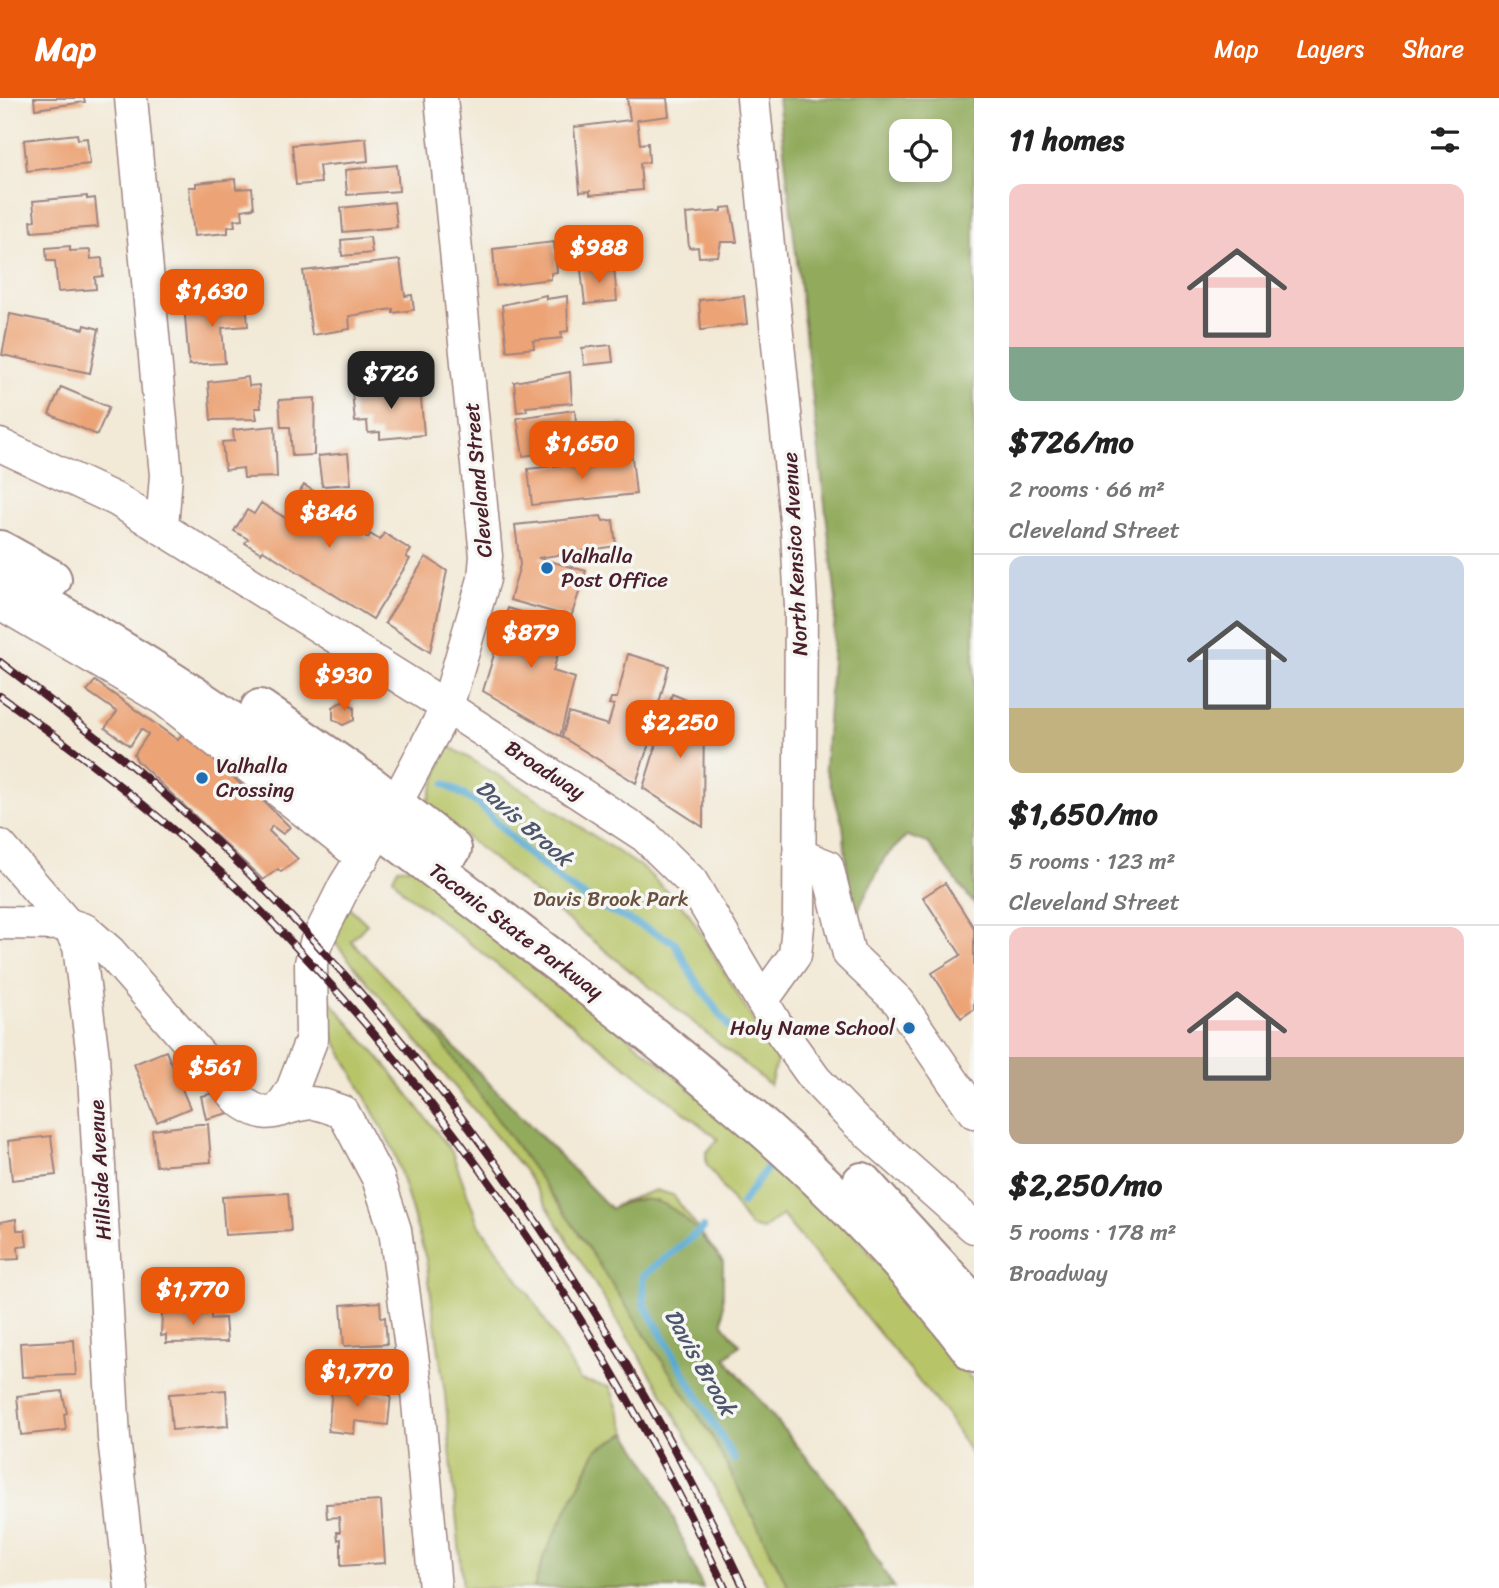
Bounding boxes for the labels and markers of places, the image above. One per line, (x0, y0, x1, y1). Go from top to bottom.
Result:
pin: $988 (558, 226, 640, 285)
pin: $1,630 (155, 270, 269, 329)
pin: $726 (350, 352, 432, 411)
pin: $1,650 (525, 422, 639, 481)
pin: $846 (288, 490, 370, 550)
place label: Valhalla Post Office (561, 537, 668, 599)
marker: Valhalla Post Office (539, 560, 555, 576)
pin: $879 (490, 610, 572, 670)
pin: $930 (303, 654, 385, 713)
pin: $2,250 (623, 700, 737, 760)
place label: Valhalla Crossing (216, 747, 295, 809)
marker: Valhalla Crossing (194, 770, 210, 786)
place label: Holy Name School (730, 1009, 896, 1047)
marker: Holy Name School (901, 1020, 917, 1036)
pin: $561 (174, 1046, 256, 1105)
pin: $1,770 (136, 1268, 250, 1327)
pin: $1,770 (300, 1350, 414, 1409)

